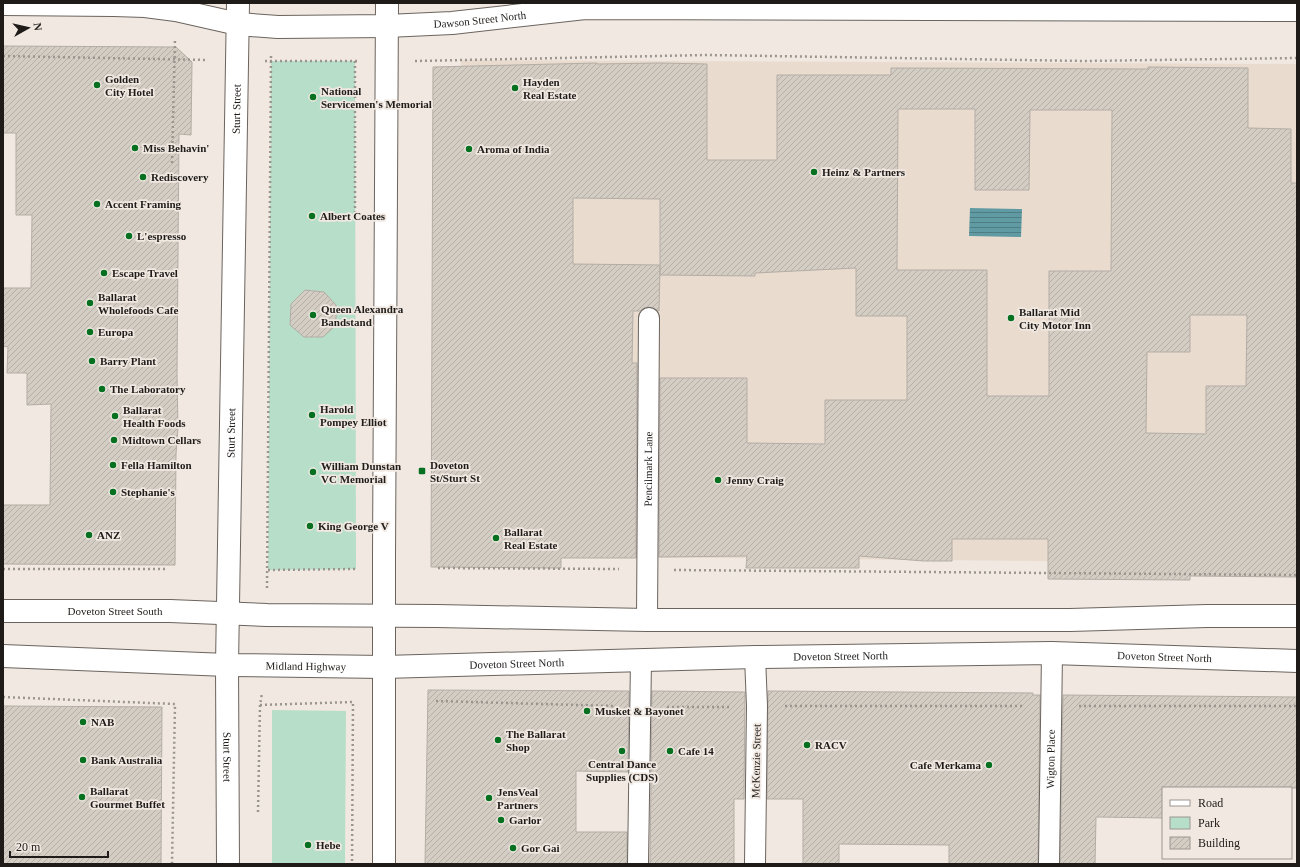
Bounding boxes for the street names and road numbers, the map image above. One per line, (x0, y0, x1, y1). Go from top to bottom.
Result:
street label: Dawson Street North (433, 9, 527, 30)
street label: Sturt Street (230, 84, 243, 134)
street label: Sturt Street (224, 408, 237, 458)
street label: Pencilmark Lane (642, 431, 654, 507)
street label: Doveton Street South (68, 605, 163, 617)
street label: Doveton Street North (793, 649, 889, 662)
street label: Doveton Street North (1117, 649, 1213, 664)
street label: Doveton Street North (469, 656, 565, 671)
street label: Midland Highway (266, 659, 347, 673)
street label: McKenzie Street (749, 724, 763, 798)
street label: Wigton Place (1044, 729, 1057, 789)
street label: Sturt Street (221, 732, 234, 782)

